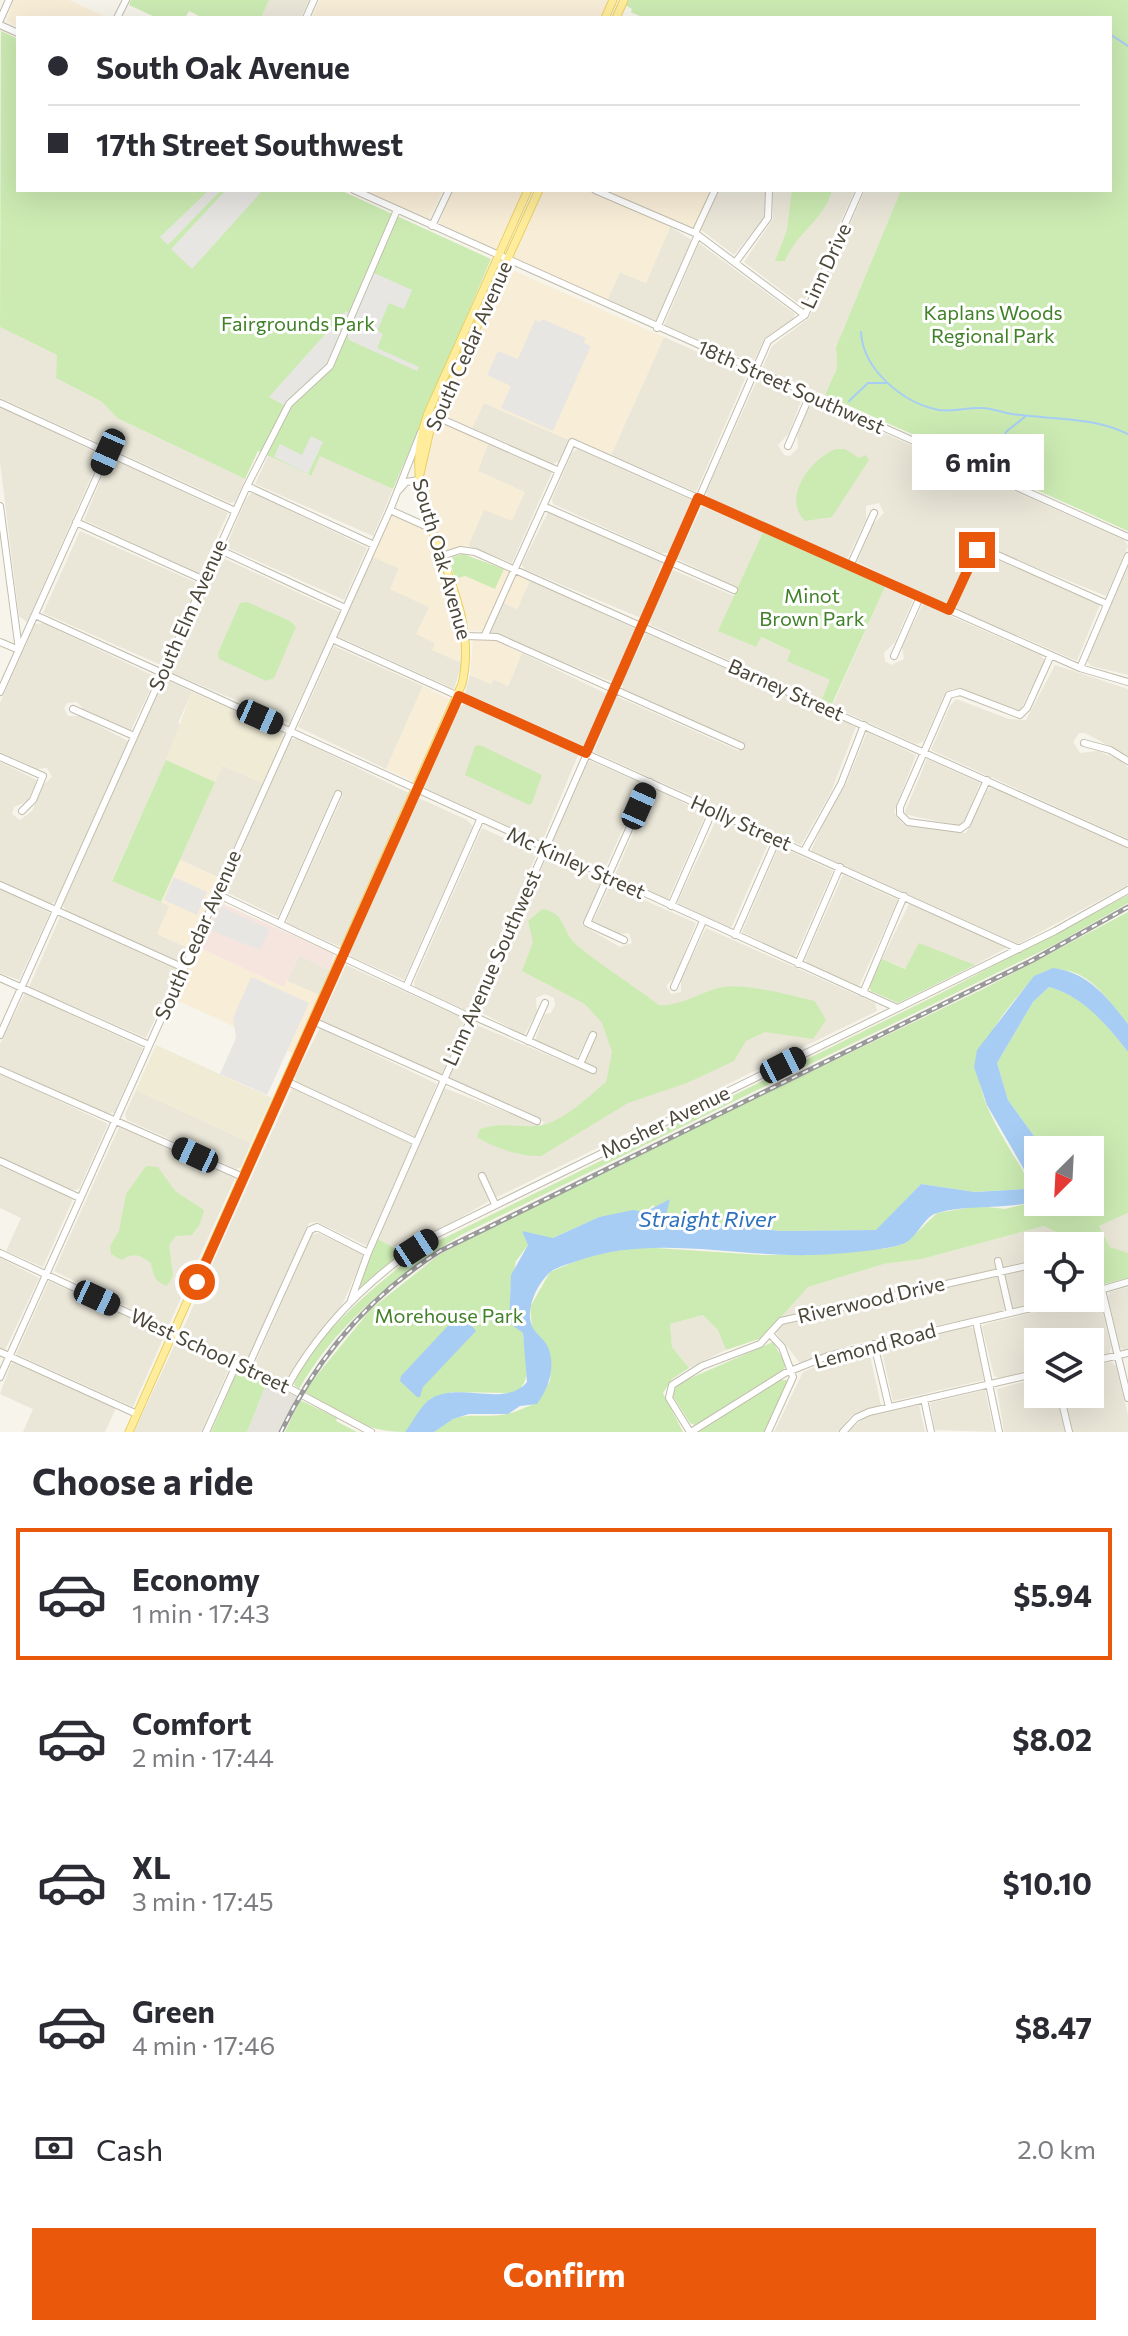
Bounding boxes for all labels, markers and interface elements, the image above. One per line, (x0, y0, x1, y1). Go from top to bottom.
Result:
text: South Oak Avenue (96, 48, 350, 85)
text: 17th Street Southwest (96, 125, 403, 162)
street label: Linn Drive (795, 219, 855, 312)
street label: South Cedar Avenue (420, 257, 516, 434)
park label: Kaplans Woods Regional Park (923, 300, 1063, 347)
park label: Fairgrounds Park (221, 311, 375, 335)
street label: 18th Street Southwest (694, 334, 889, 438)
car (87, 425, 129, 479)
callout: 6 min (911, 434, 1043, 490)
text: 6 min (945, 446, 1011, 477)
street label: South Oak Avenue (408, 475, 477, 642)
route end (959, 532, 995, 568)
street label: South Elm Avenue (143, 535, 231, 694)
park label: Minot Brown Park (759, 583, 865, 630)
street label: Barney Street (725, 653, 848, 725)
car (233, 696, 287, 738)
car (618, 779, 660, 833)
street label: Holly Street (687, 789, 796, 855)
street label: Mc Kinley Street (504, 821, 649, 903)
street label: South Cedar Avenue (149, 846, 245, 1023)
street label: Linn Avenue Southwest (437, 866, 545, 1069)
car (756, 1043, 810, 1087)
street label: Mosher Avenue (596, 1080, 733, 1163)
car (168, 1134, 222, 1176)
north arrow (1024, 1136, 1104, 1216)
map controls (1024, 1136, 1104, 1408)
water label: Straight River (638, 1205, 777, 1232)
car (389, 1225, 443, 1271)
button: locate (1024, 1232, 1104, 1312)
route start (179, 1264, 215, 1300)
street label: Riverwood Drive (795, 1270, 947, 1328)
car (70, 1277, 124, 1319)
street label: West School Street (127, 1303, 294, 1398)
park label: Morehouse Park (374, 1303, 524, 1327)
street label: Lemond Road (811, 1317, 938, 1373)
button: layers (1024, 1328, 1104, 1408)
text: Choose a ride (32, 1458, 253, 1502)
icon: car (36, 1558, 108, 1630)
text: Economy (132, 1560, 260, 1597)
text: $5.94 (1013, 1576, 1092, 1613)
text: 1 min · 17:43 (132, 1597, 270, 1628)
icon: car (36, 1702, 108, 1774)
text: Comfort (132, 1704, 251, 1741)
text: $8.02 (1012, 1720, 1092, 1757)
text: 2 min · 17:44 (132, 1741, 274, 1772)
icon: car (36, 1846, 108, 1918)
text: XL (132, 1848, 171, 1885)
text: $10.10 (1002, 1864, 1092, 1901)
text: 3 min · 17:45 (132, 1885, 274, 1916)
icon: car (36, 1990, 108, 2062)
text: Green (132, 1992, 215, 2029)
text: $8.47 (1015, 2008, 1092, 2045)
text: 4 min · 17:46 (132, 2029, 275, 2060)
icon: cash (32, 2126, 76, 2170)
text: Cash (96, 2130, 163, 2167)
text: 2.0 km (1017, 2133, 1096, 2164)
button: Confirm (32, 2228, 1096, 2320)

